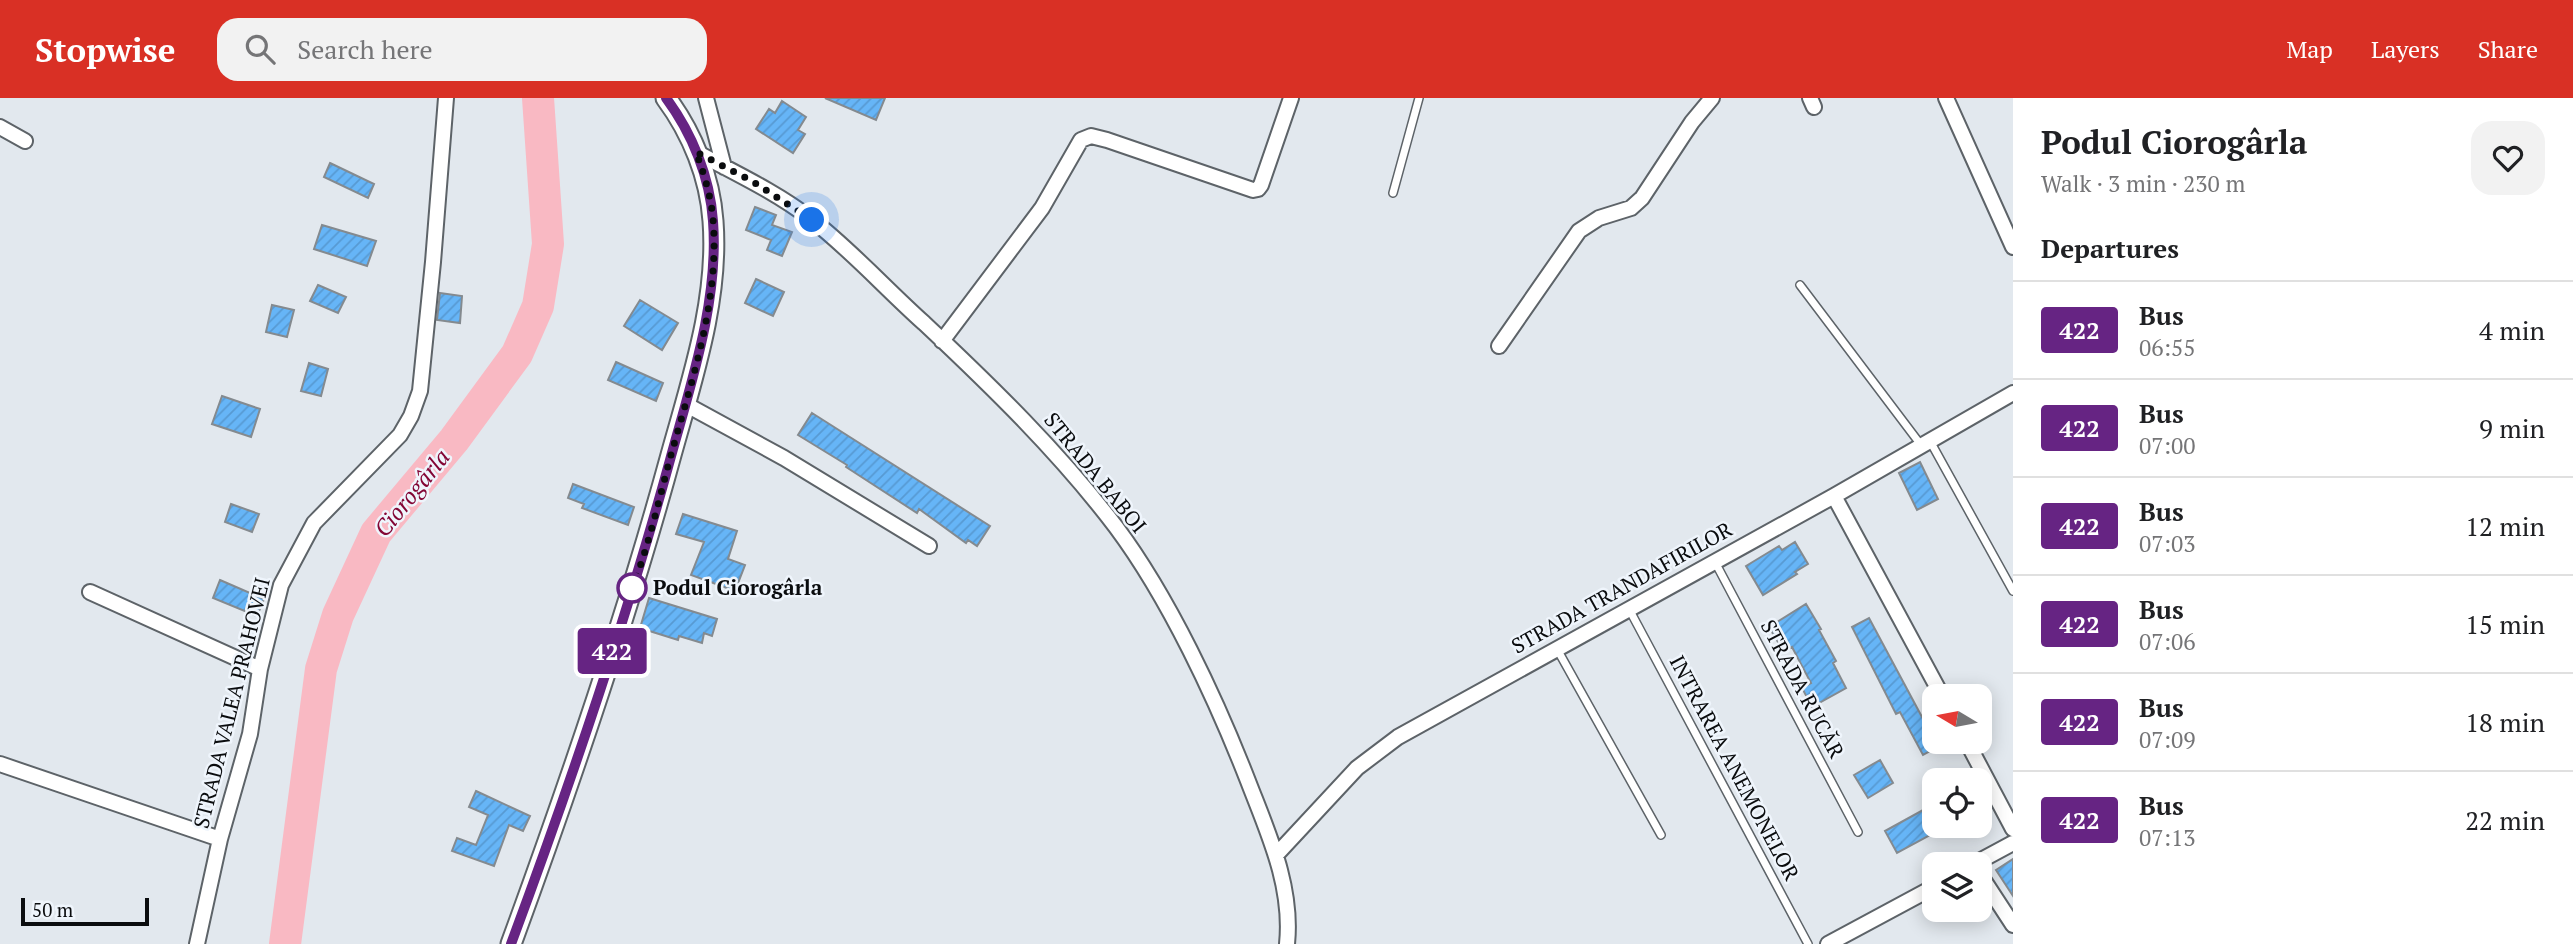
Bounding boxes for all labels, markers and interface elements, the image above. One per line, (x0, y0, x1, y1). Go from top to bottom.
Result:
search box (217, 18, 707, 81)
text: Stopwise (35, 28, 175, 71)
icon: search (241, 30, 279, 68)
text: Search here (297, 32, 433, 66)
text: Map (2286, 33, 2333, 65)
text: Layers (2371, 33, 2440, 65)
text: Share (2478, 33, 2538, 65)
text: Podul Ciorogârla (2041, 120, 2307, 163)
button: heart (2471, 121, 2545, 195)
text: Walk · 3 min · 230 m (2041, 168, 2245, 199)
your location (794, 202, 829, 237)
text: Departures (2041, 231, 2179, 265)
text: Bus (2139, 298, 2184, 332)
text: 4 min (2479, 313, 2545, 347)
text: 422 (2059, 314, 2100, 346)
text: 06:55 (2139, 332, 2196, 363)
text: Bus (2139, 396, 2184, 430)
street label: STRADA BABOI (1038, 406, 1153, 539)
text: 9 min (2479, 411, 2545, 445)
text: 422 (2059, 412, 2100, 444)
text: 07:00 (2139, 430, 2196, 461)
water label: Ciorogârla (367, 442, 456, 543)
text: Bus (2139, 494, 2184, 528)
text: 12 min (2465, 509, 2545, 543)
text: 422 (2059, 510, 2100, 542)
street label: STRADA TRANDAFIRILOR (1506, 514, 1737, 660)
text: 07:03 (2139, 528, 2196, 559)
marker: Podul Ciorogârla (617, 573, 647, 603)
place label: Podul Ciorogârla (653, 573, 823, 601)
street label: STRADA VALEA PRAHOVEI (186, 574, 276, 831)
text: Bus (2139, 592, 2184, 626)
text: 15 min (2465, 607, 2545, 641)
text: 422 (2059, 608, 2100, 640)
street label: STRADA RUCĂR (1755, 614, 1851, 763)
text: 07:06 (2139, 626, 2196, 657)
line badge: 422 (572, 628, 652, 674)
text: 422 (592, 635, 632, 667)
street label: INTRAREA ANEMONELOR (1664, 650, 1806, 885)
north arrow (1922, 684, 1992, 754)
map controls (1922, 684, 1992, 922)
text: Bus (2139, 690, 2184, 724)
text: 18 min (2465, 705, 2545, 739)
text: 422 (2059, 706, 2100, 738)
text: 07:09 (2139, 724, 2196, 755)
button: locate (1922, 768, 1992, 838)
text: Bus (2139, 788, 2184, 822)
text: 22 min (2465, 803, 2545, 837)
text: 422 (2059, 804, 2100, 836)
text: 07:13 (2139, 822, 2196, 853)
button: layers (1922, 852, 1992, 922)
scale bar (21, 895, 149, 927)
text: 50 m (32, 897, 73, 922)

